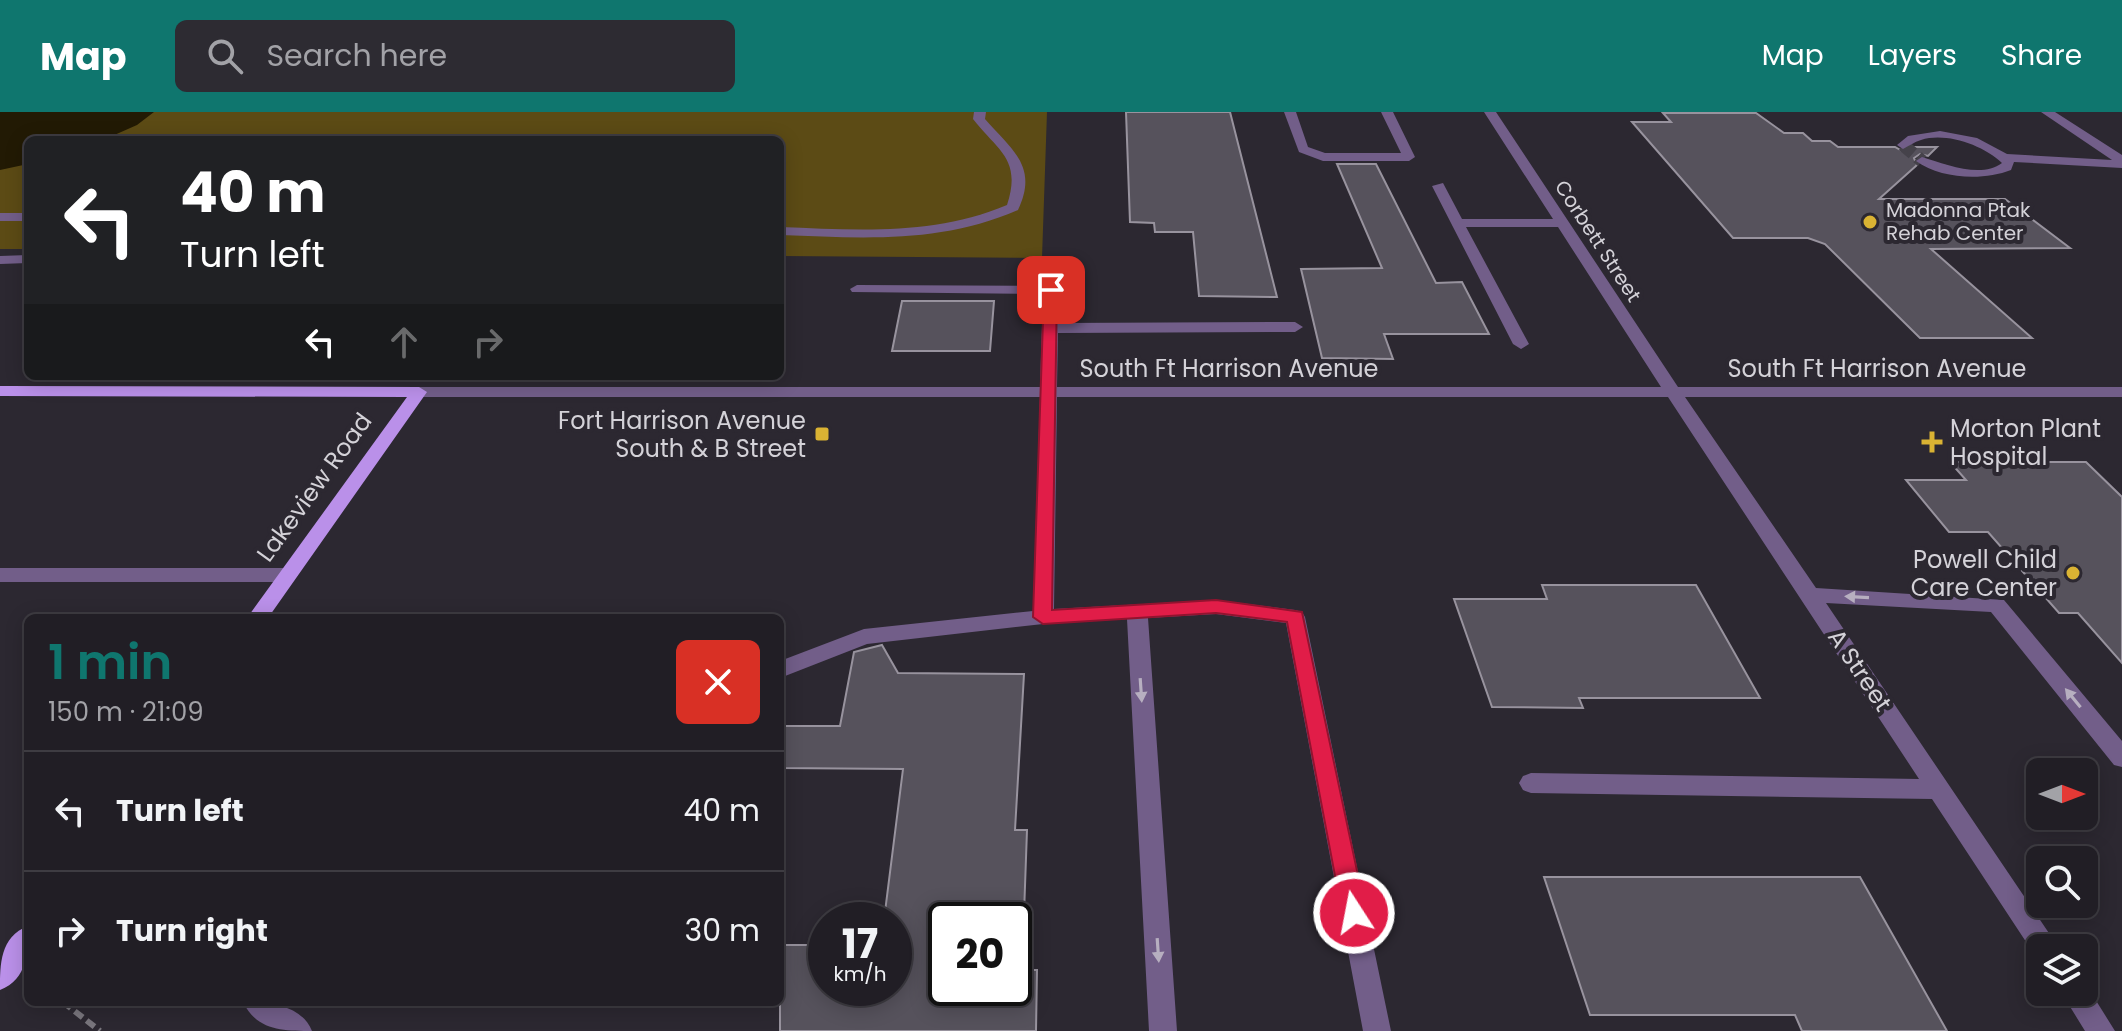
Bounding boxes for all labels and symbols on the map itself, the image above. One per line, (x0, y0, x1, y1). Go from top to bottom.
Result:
street label: Corbett Street (1548, 175, 1648, 307)
place label: Madonna Ptak Rehab Center (1886, 196, 2031, 247)
marker: Madonna Ptak Rehab Center (1861, 213, 1879, 231)
pin (1017, 256, 1085, 324)
street label: South Ft Harrison Avenue (1080, 352, 1378, 385)
street label: South Ft Harrison Avenue (1728, 352, 2026, 385)
place label: Fort Harrison Avenue South & B Street (558, 404, 806, 465)
street label: Lakeview Road (249, 406, 379, 568)
place label: Morton Plant Hospital (1950, 412, 2101, 473)
marker: Fort Harrison Avenue South & B Street (813, 425, 831, 443)
marker: Morton Plant Hospital (1921, 431, 1943, 453)
place label: Powell Child Care Center (1911, 543, 2057, 604)
marker: Powell Child Care Center (2064, 564, 2082, 582)
one-way arrow (1844, 591, 1869, 604)
street label: A Street (1820, 622, 1900, 718)
one-way arrow (1135, 678, 1148, 703)
one-way arrow (2065, 688, 2082, 708)
north arrow (2026, 758, 2098, 830)
position arrow (1312, 871, 1396, 955)
speed limit sign: 20 (928, 902, 1032, 1006)
one-way arrow (1152, 938, 1165, 963)

